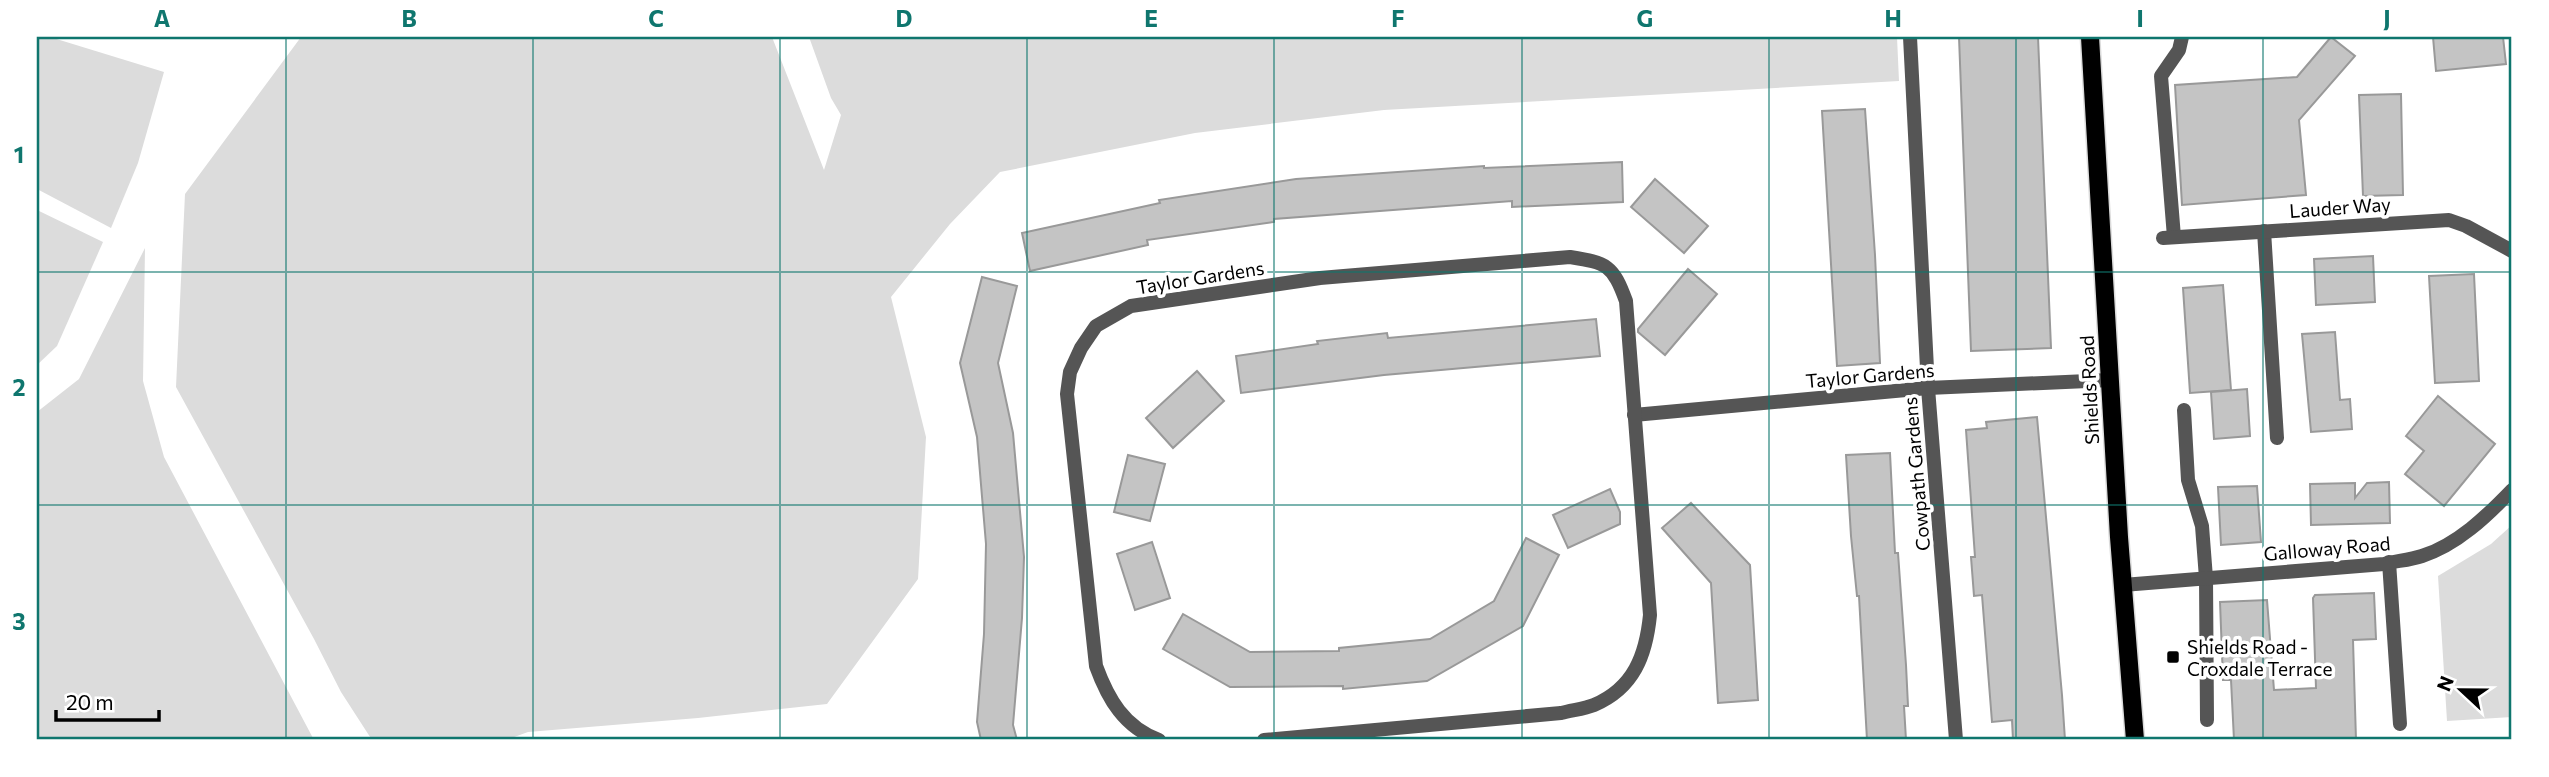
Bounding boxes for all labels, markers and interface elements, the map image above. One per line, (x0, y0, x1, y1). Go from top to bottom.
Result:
text: A (154, 4, 171, 32)
text: B (401, 4, 417, 32)
text: C (648, 4, 664, 32)
text: D (896, 4, 913, 32)
text: E (1144, 4, 1158, 32)
text: F (1391, 4, 1405, 32)
text: G (1637, 4, 1653, 32)
text: H (1884, 4, 1902, 32)
text: I (2136, 4, 2144, 32)
text: J (2383, 4, 2391, 32)
text: 1 (14, 140, 24, 168)
street label: Lauder Way (2289, 192, 2392, 222)
street label: Taylor Gardens (1134, 256, 1266, 298)
street label: Shields Road (2075, 335, 2103, 445)
street label: Taylor Gardens (1805, 358, 1935, 392)
text: 2 (12, 373, 26, 401)
street label: Cowpath Gardens (1898, 396, 1934, 552)
street label: Galloway Road (2263, 531, 2391, 565)
text: 3 (12, 607, 26, 635)
place label: Shields Road - Croxdale Terrace (2187, 635, 2332, 680)
marker: Shields Road - Croxdale Terrace (2165, 649, 2181, 665)
north arrow (2426, 654, 2496, 724)
text: N (2431, 673, 2458, 694)
scale bar (56, 679, 159, 723)
text: 20 m (66, 689, 114, 714)

